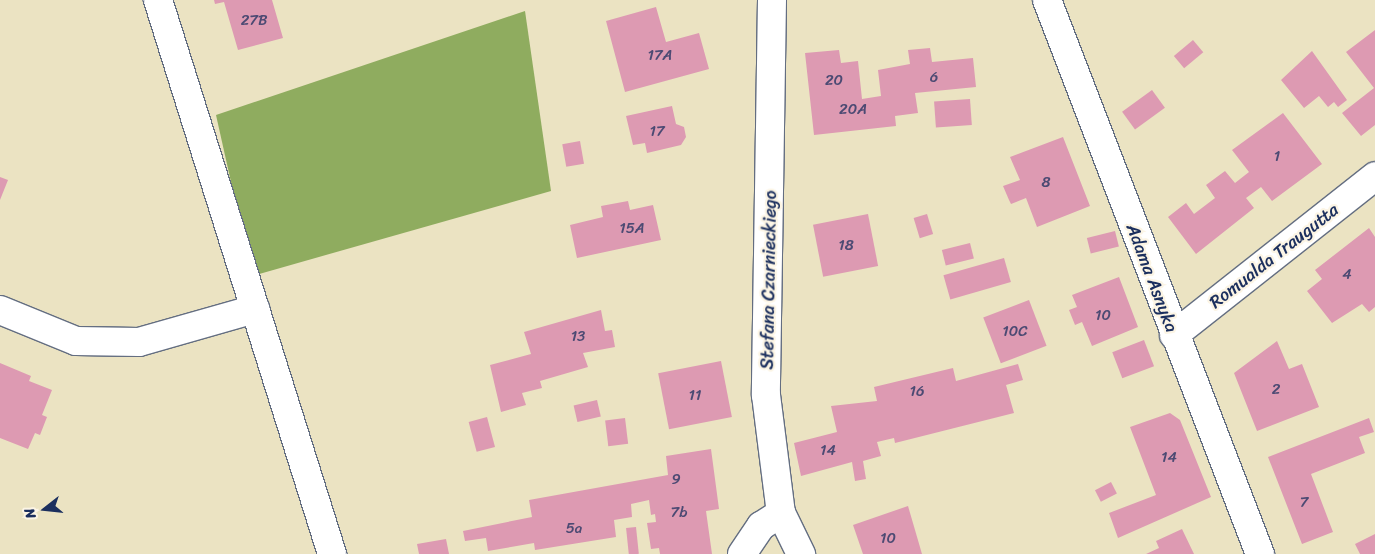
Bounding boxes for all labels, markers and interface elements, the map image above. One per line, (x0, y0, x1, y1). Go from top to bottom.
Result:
house number: 27B (241, 12, 267, 30)
house number: 17A (648, 47, 672, 65)
house number: 6 (930, 69, 938, 87)
house number: 20 (825, 72, 843, 90)
house number: 20A (839, 101, 867, 119)
house number: 17 (650, 123, 664, 141)
house number: 1 (1274, 148, 1280, 166)
house number: 8 (1041, 174, 1051, 192)
street label: Stefana Czarnieckiego (757, 190, 781, 370)
street label: Romualda Traugutta (1205, 199, 1343, 313)
house number: 15A (619, 220, 645, 238)
street label: Adama Asnyka (1121, 220, 1183, 336)
house number: 18 (838, 237, 854, 255)
house number: 4 (1342, 266, 1352, 284)
house number: 10 (1095, 307, 1111, 325)
house number: 10C (1002, 323, 1028, 341)
house number: 13 (571, 328, 585, 346)
house number: 2 (1272, 381, 1280, 399)
house number: 16 (910, 383, 924, 401)
house number: 11 (689, 387, 701, 405)
house number: 14 (820, 442, 836, 460)
house number: 14 (1161, 449, 1177, 467)
house number: 9 (671, 471, 681, 489)
north arrow (20, 484, 70, 534)
house number: 7 (1300, 494, 1308, 512)
house number: 7b (671, 504, 687, 522)
text: N (17, 505, 43, 521)
house number: 5a (566, 520, 582, 538)
house number: 10 (880, 530, 896, 548)

